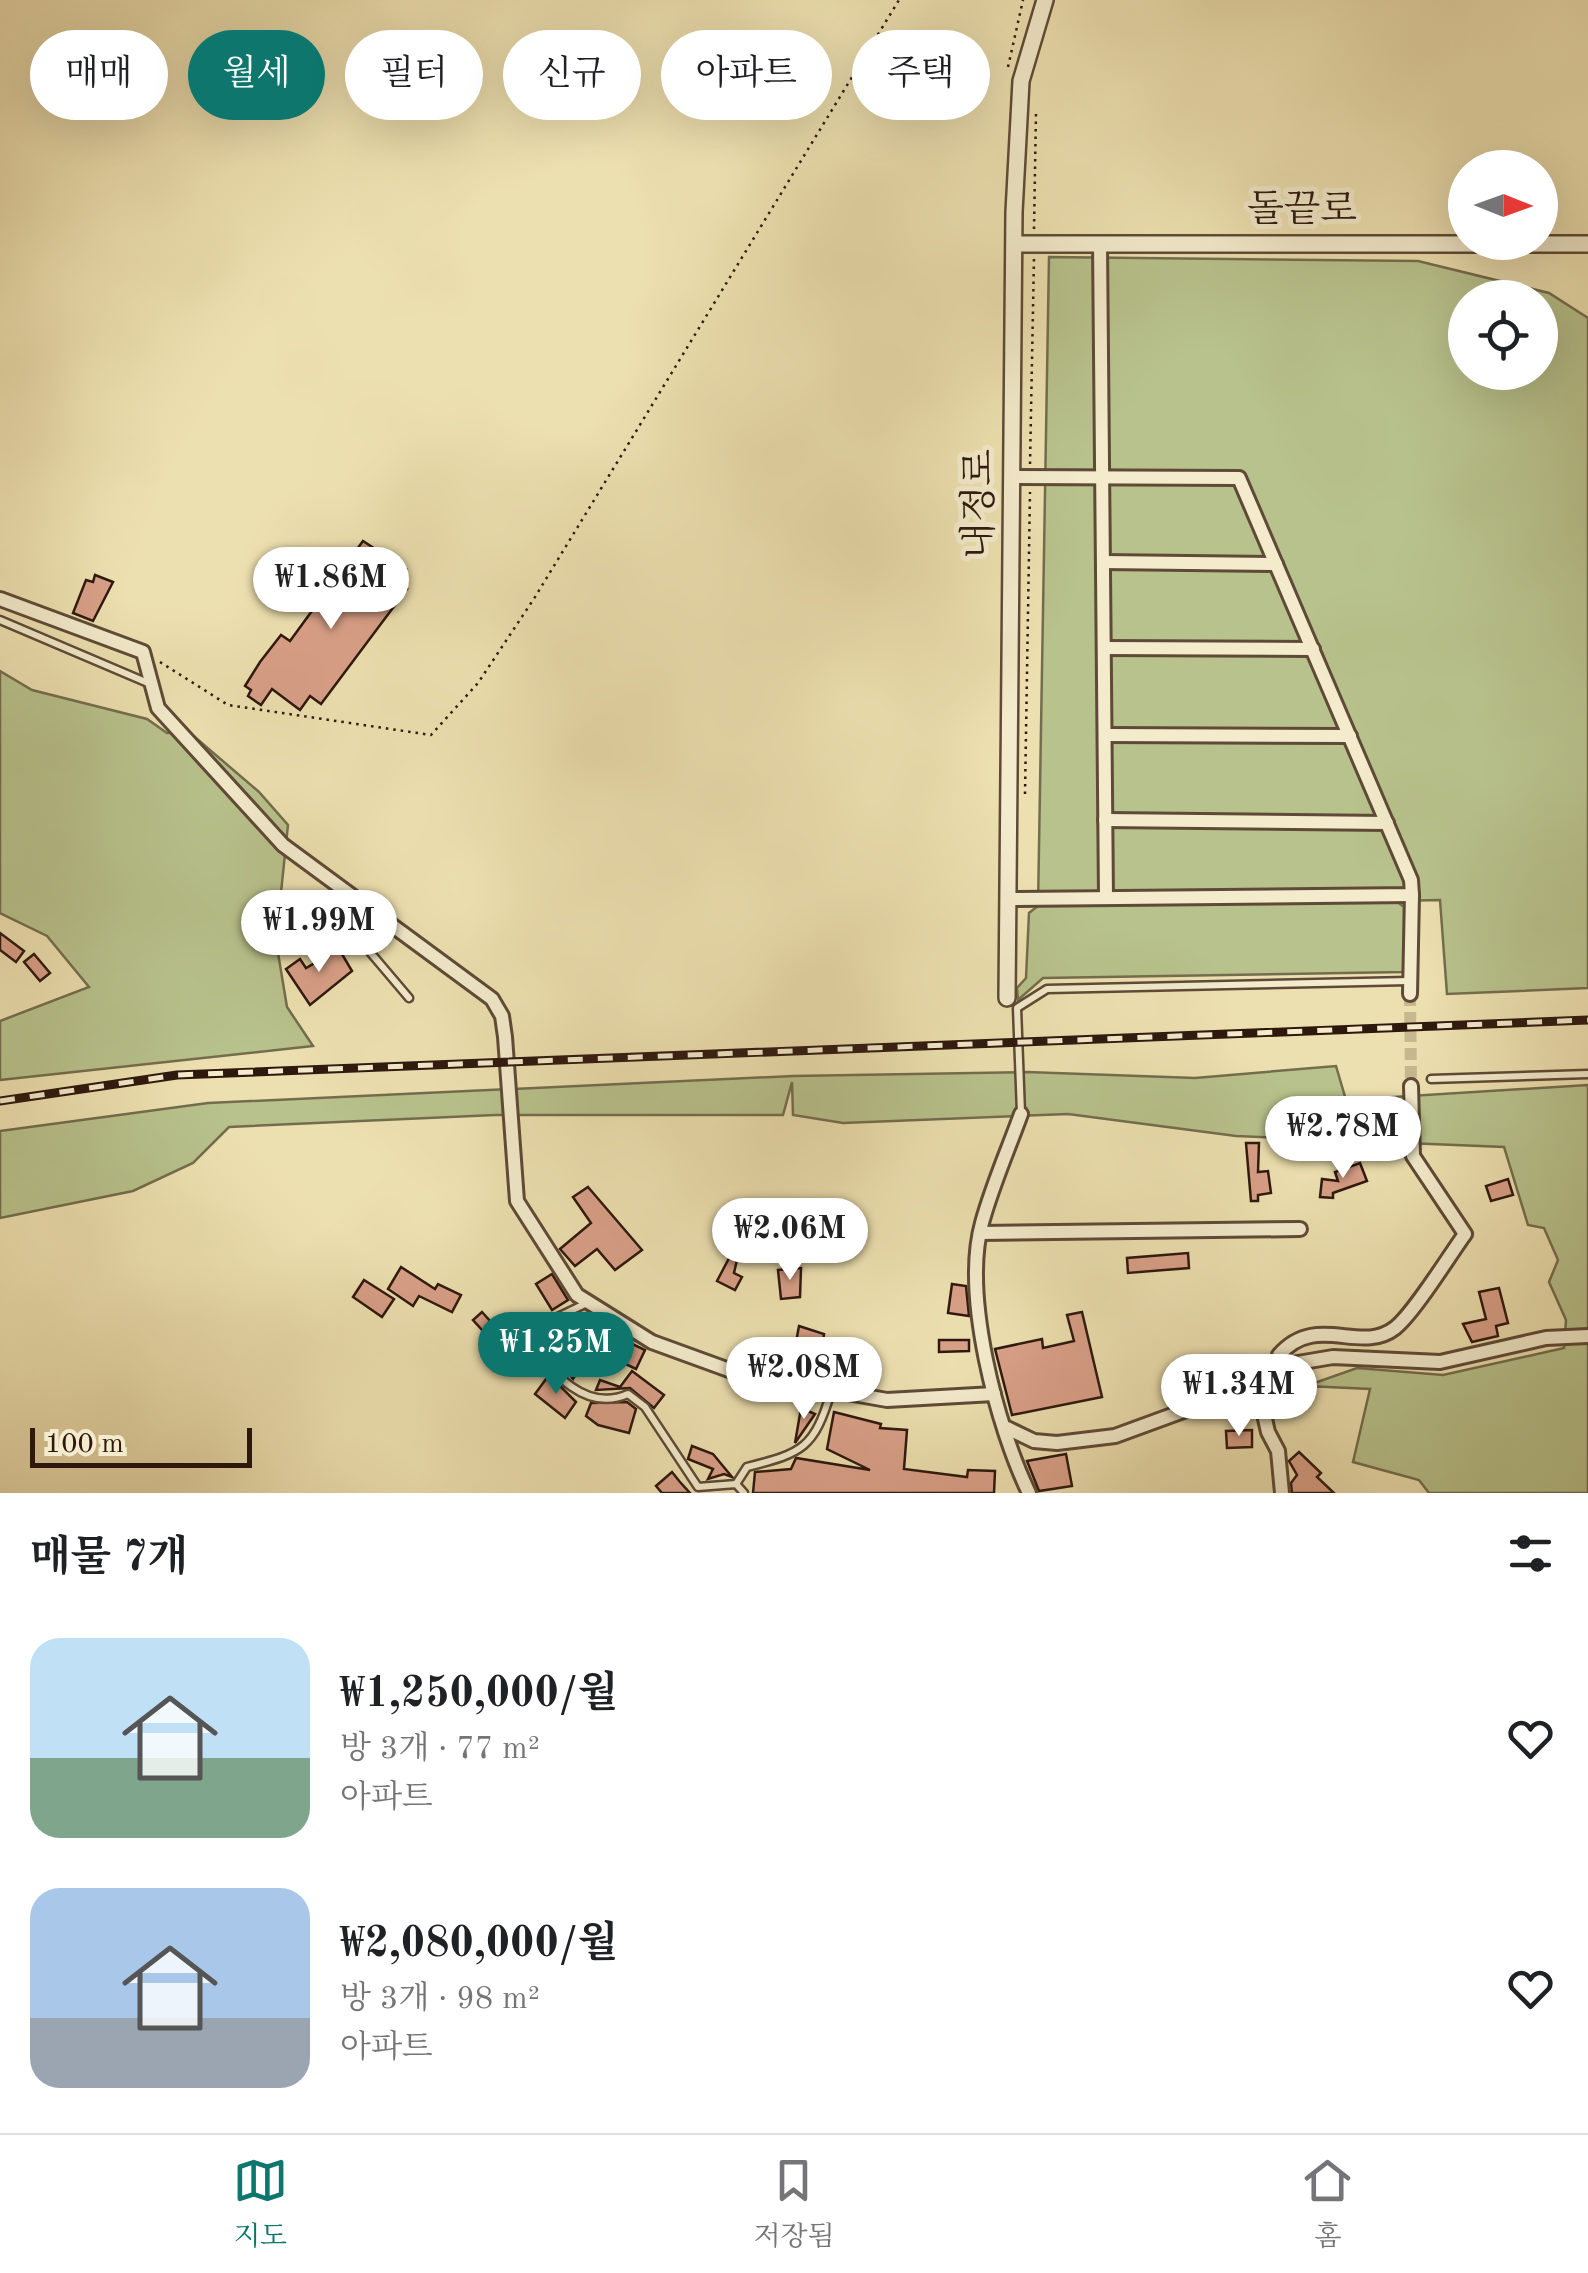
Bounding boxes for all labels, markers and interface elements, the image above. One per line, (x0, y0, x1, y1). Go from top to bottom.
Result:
chip: 매매 (30, 30, 168, 120)
chip: 월세 (188, 30, 325, 120)
chip: 필터 (345, 30, 483, 120)
chip: 신규 (503, 30, 641, 120)
chip: 아파트 (661, 30, 832, 120)
chip: 주택 (852, 30, 990, 120)
north arrow (1448, 150, 1558, 260)
map controls (1448, 150, 1558, 390)
street label: 돌끝로 (1247, 190, 1357, 230)
button: locate (1448, 280, 1558, 390)
street label: 내정로 (958, 449, 1000, 559)
pin: ₩1.86M (250, 547, 412, 632)
text: ₩1.86M (275, 563, 387, 595)
pin: ₩1.99M (238, 890, 400, 975)
text: ₩1.99M (263, 906, 375, 938)
pin: ₩2.78M (1262, 1096, 1424, 1181)
text: ₩2.78M (1287, 1112, 1399, 1144)
pin: ₩2.06M (709, 1198, 871, 1283)
text: ₩2.06M (734, 1214, 846, 1246)
pin: ₩1.25M (475, 1312, 637, 1397)
text: ₩1.25M (500, 1328, 612, 1360)
pin: ₩2.08M (723, 1337, 885, 1422)
text: ₩2.08M (748, 1353, 860, 1385)
pin: ₩1.34M (1158, 1354, 1320, 1439)
text: ₩1.34M (1183, 1370, 1295, 1402)
scale bar (30, 1423, 252, 1468)
text: 100 m (45, 1431, 124, 1459)
icon: filters (1503, 1526, 1558, 1581)
text: 매물 7개 (30, 1538, 188, 1580)
text: ₩1,250,000/월 (340, 1674, 618, 1716)
icon: home (110, 1678, 230, 1798)
icon: heart (1503, 1711, 1558, 1766)
text: 방 3개 · 77 m² (340, 1734, 540, 1766)
text: 아파트 (340, 1783, 433, 1815)
text: ₩2,080,000/월 (340, 1924, 618, 1966)
icon: home (110, 1928, 230, 2048)
icon: heart (1503, 1961, 1558, 2016)
text: 방 3개 · 98 m² (340, 1984, 540, 2016)
text: 아파트 (340, 2033, 433, 2065)
tab: 지도 (233, 2153, 288, 2256)
tab: 저장됨 (753, 2153, 835, 2256)
tab: 홈 (1300, 2153, 1355, 2256)

